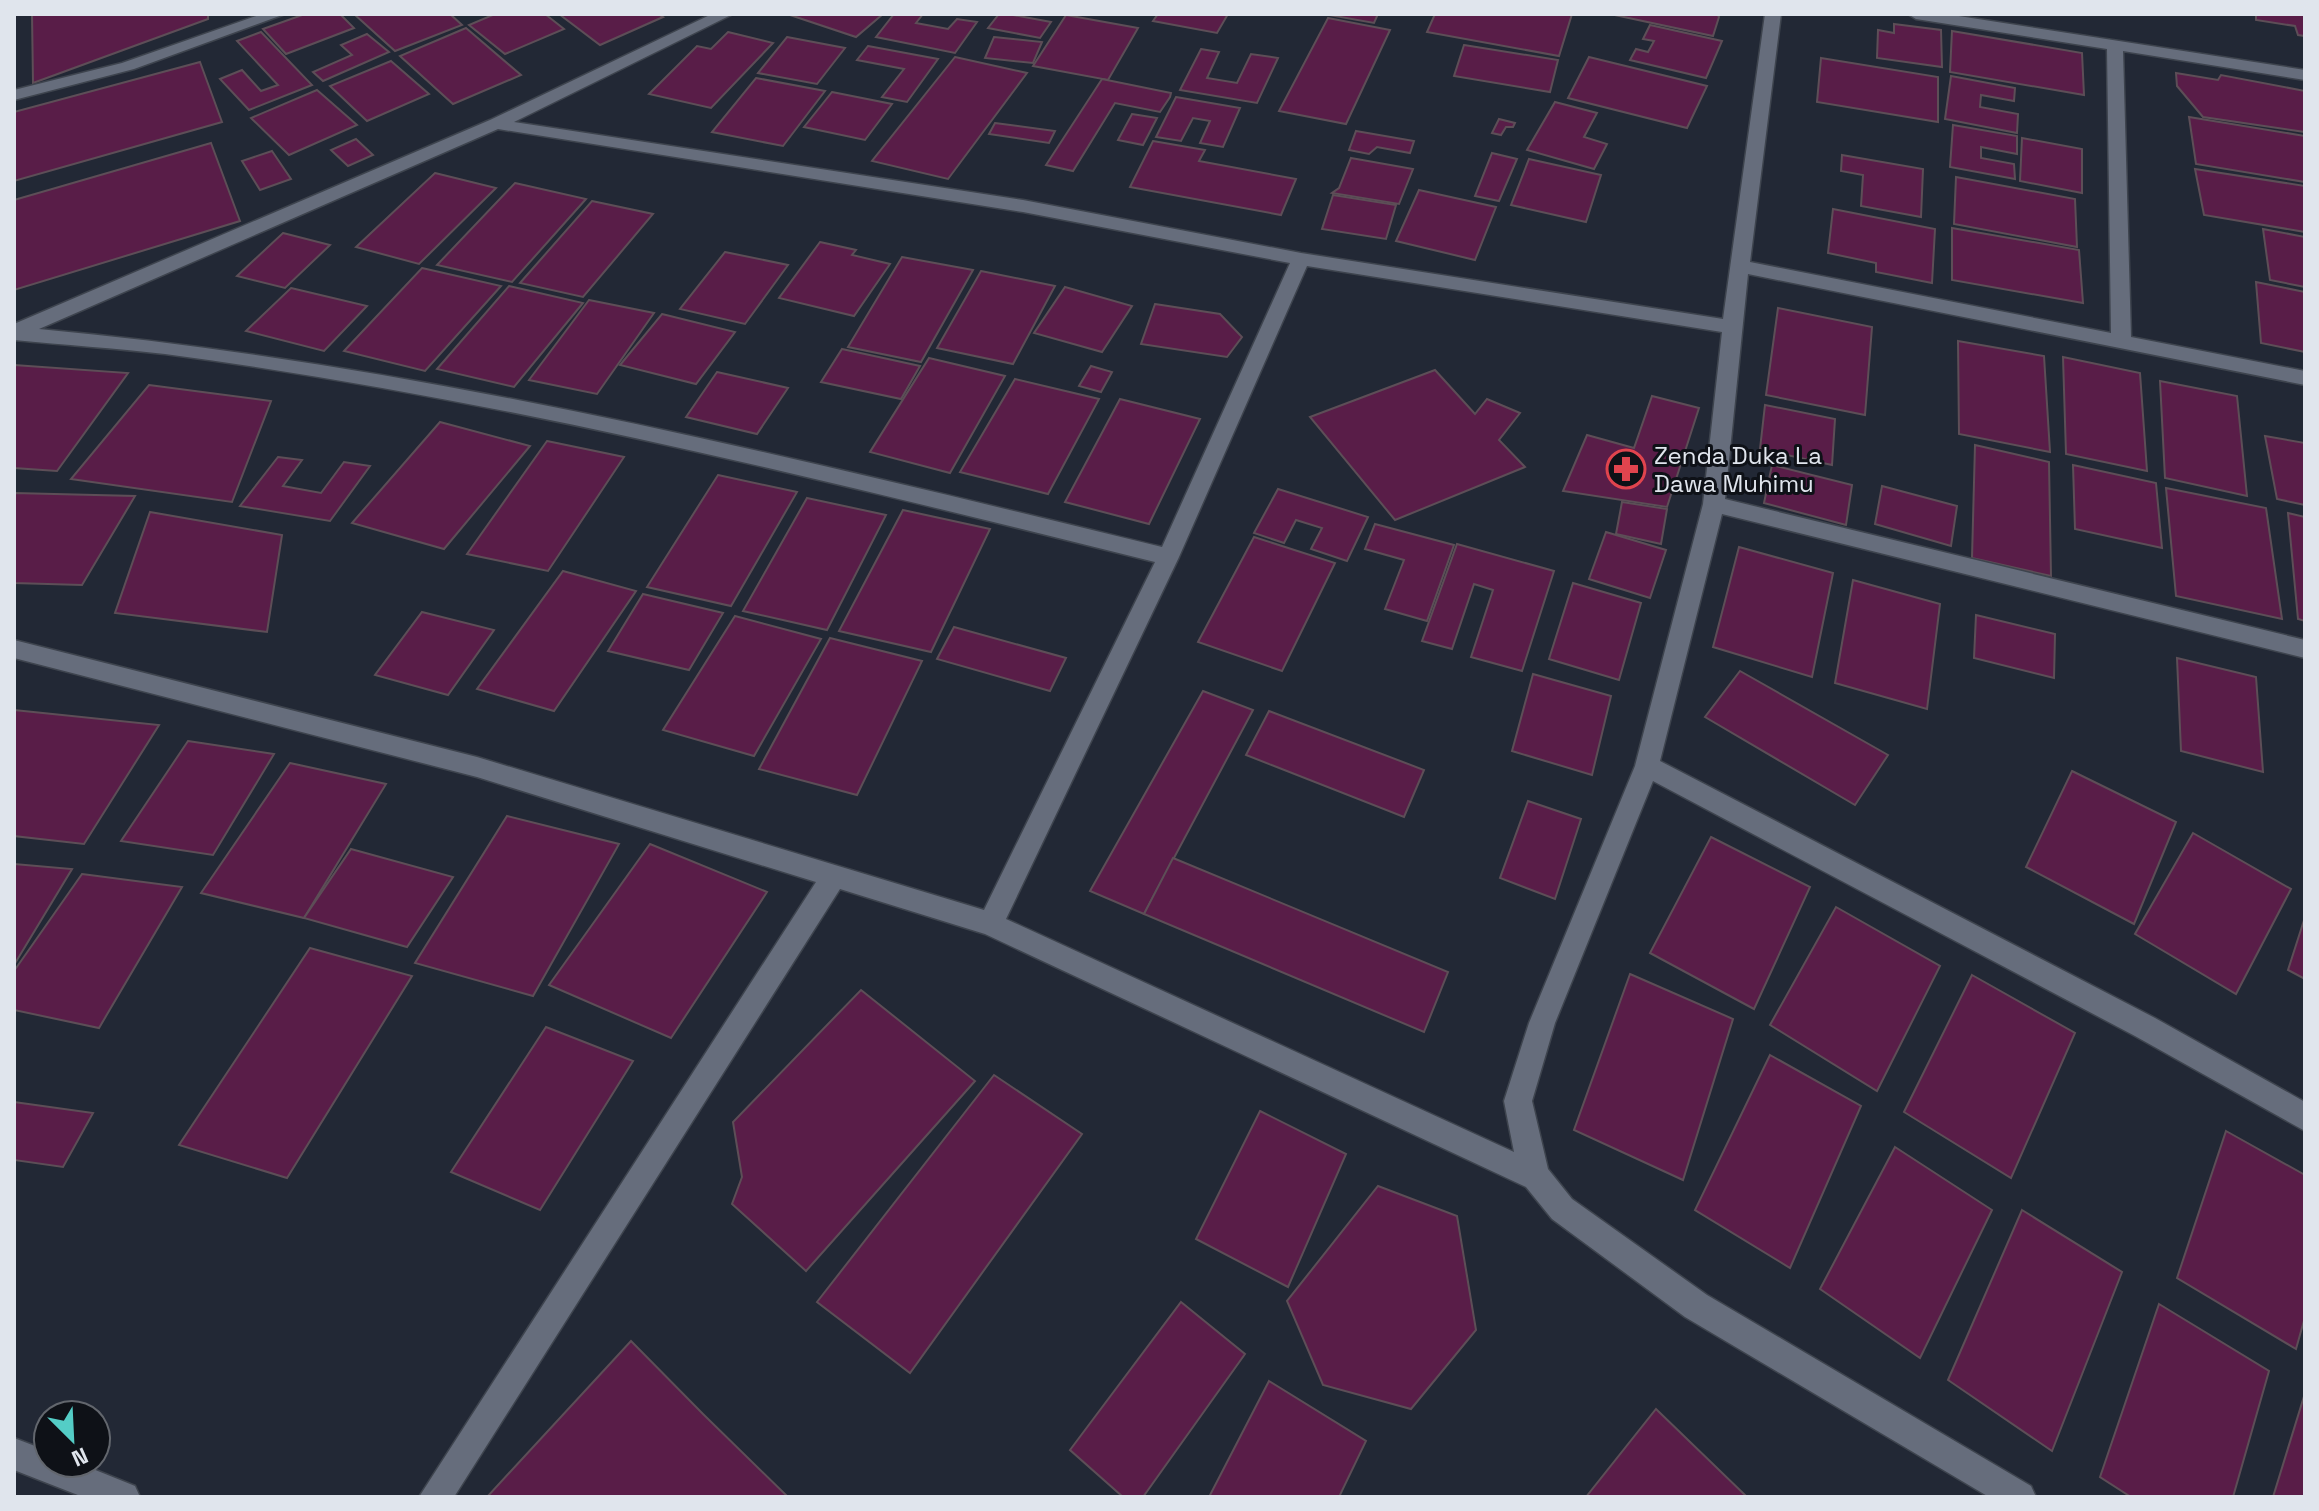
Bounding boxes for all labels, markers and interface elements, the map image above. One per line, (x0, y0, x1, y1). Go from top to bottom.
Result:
place label: Zenda Duka La Dawa Muhimu (1654, 440, 1822, 499)
pharmacy icon: Zenda Duka La Dawa Muhimu (1605, 448, 1647, 490)
north arrow (32, 1399, 112, 1479)
text: N (68, 1441, 93, 1473)

